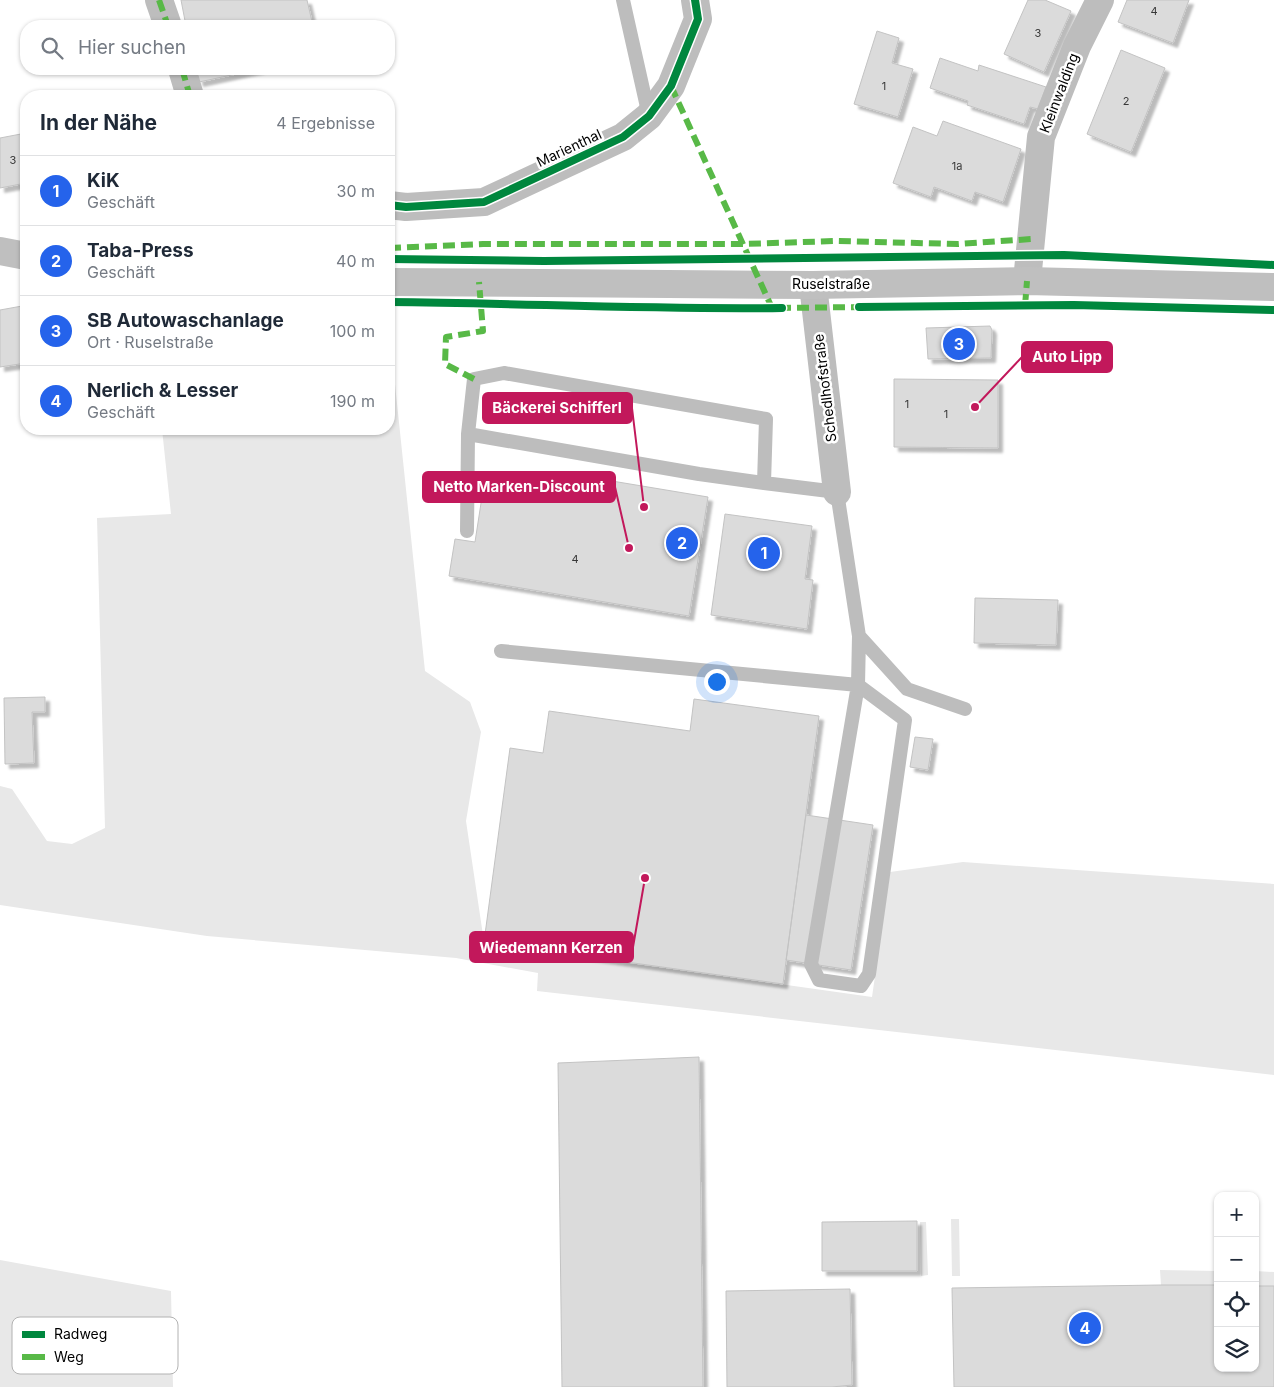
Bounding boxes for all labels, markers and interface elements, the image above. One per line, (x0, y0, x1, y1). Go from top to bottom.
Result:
house number: 4 (1150, 4, 1158, 18)
search box (20, 20, 395, 75)
house number: 3 (1035, 26, 1042, 40)
icon: search (38, 34, 66, 62)
text: Hier suchen (78, 36, 186, 59)
street label: Kleinwalding (1036, 50, 1082, 135)
house number: 1 (882, 79, 886, 93)
house number: 2 (1123, 94, 1129, 108)
text: In der Nähe (40, 110, 157, 135)
text: 4 Ergebnisse (276, 113, 375, 133)
street label: Marienthal (534, 125, 604, 170)
house number: 3 (10, 153, 17, 167)
house number: 1a (952, 159, 962, 173)
text: KiK (87, 169, 120, 192)
text: 1 (53, 181, 59, 201)
text: 30 m (337, 181, 375, 201)
text: Geschäft (87, 192, 155, 212)
text: Taba-Press (87, 239, 194, 262)
text: 2 (51, 251, 61, 271)
text: 40 m (336, 251, 375, 271)
text: Geschäft (87, 262, 155, 282)
street label: Ruselstraße (792, 275, 870, 292)
text: SB Autowaschanlage (87, 309, 284, 332)
text: 3 (51, 321, 61, 341)
text: 100 m (330, 321, 375, 341)
pin: 3 (943, 325, 975, 363)
text: Ort · Ruselstraße (87, 332, 214, 352)
street label: Schedlhofstraße (809, 333, 840, 443)
callout: Auto Lipp (1022, 342, 1112, 372)
text: Auto Lipp (1032, 347, 1102, 366)
text: Nerlich & Lesser (87, 379, 238, 402)
text: 4 (51, 391, 61, 411)
text: 190 m (330, 391, 375, 411)
callout: Bäckerei Schifferl (483, 393, 632, 423)
house number: 1 (905, 397, 909, 411)
text: Bäckerei Schifferl (492, 398, 622, 417)
text: Geschäft (87, 402, 155, 422)
house number: 1 (944, 407, 948, 421)
callout: Netto Marken-Discount (423, 472, 615, 502)
text: Netto Marken-Discount (433, 477, 605, 496)
pin: 2 (666, 524, 698, 562)
pin: 1 (748, 534, 780, 572)
house number: 4 (571, 552, 579, 566)
your location (704, 669, 730, 695)
callout: Wiedemann Kerzen (470, 932, 633, 962)
text: Wiedemann Kerzen (479, 938, 623, 957)
map controls (1214, 1192, 1259, 1372)
button: + (1214, 1192, 1259, 1237)
button: − (1214, 1237, 1259, 1282)
button: locate (1214, 1282, 1259, 1327)
pin: 4 (1069, 1309, 1101, 1347)
legend (12, 1317, 178, 1374)
text: Radweg (54, 1325, 107, 1342)
button: layers (1214, 1327, 1259, 1372)
text: Weg (54, 1348, 84, 1365)

